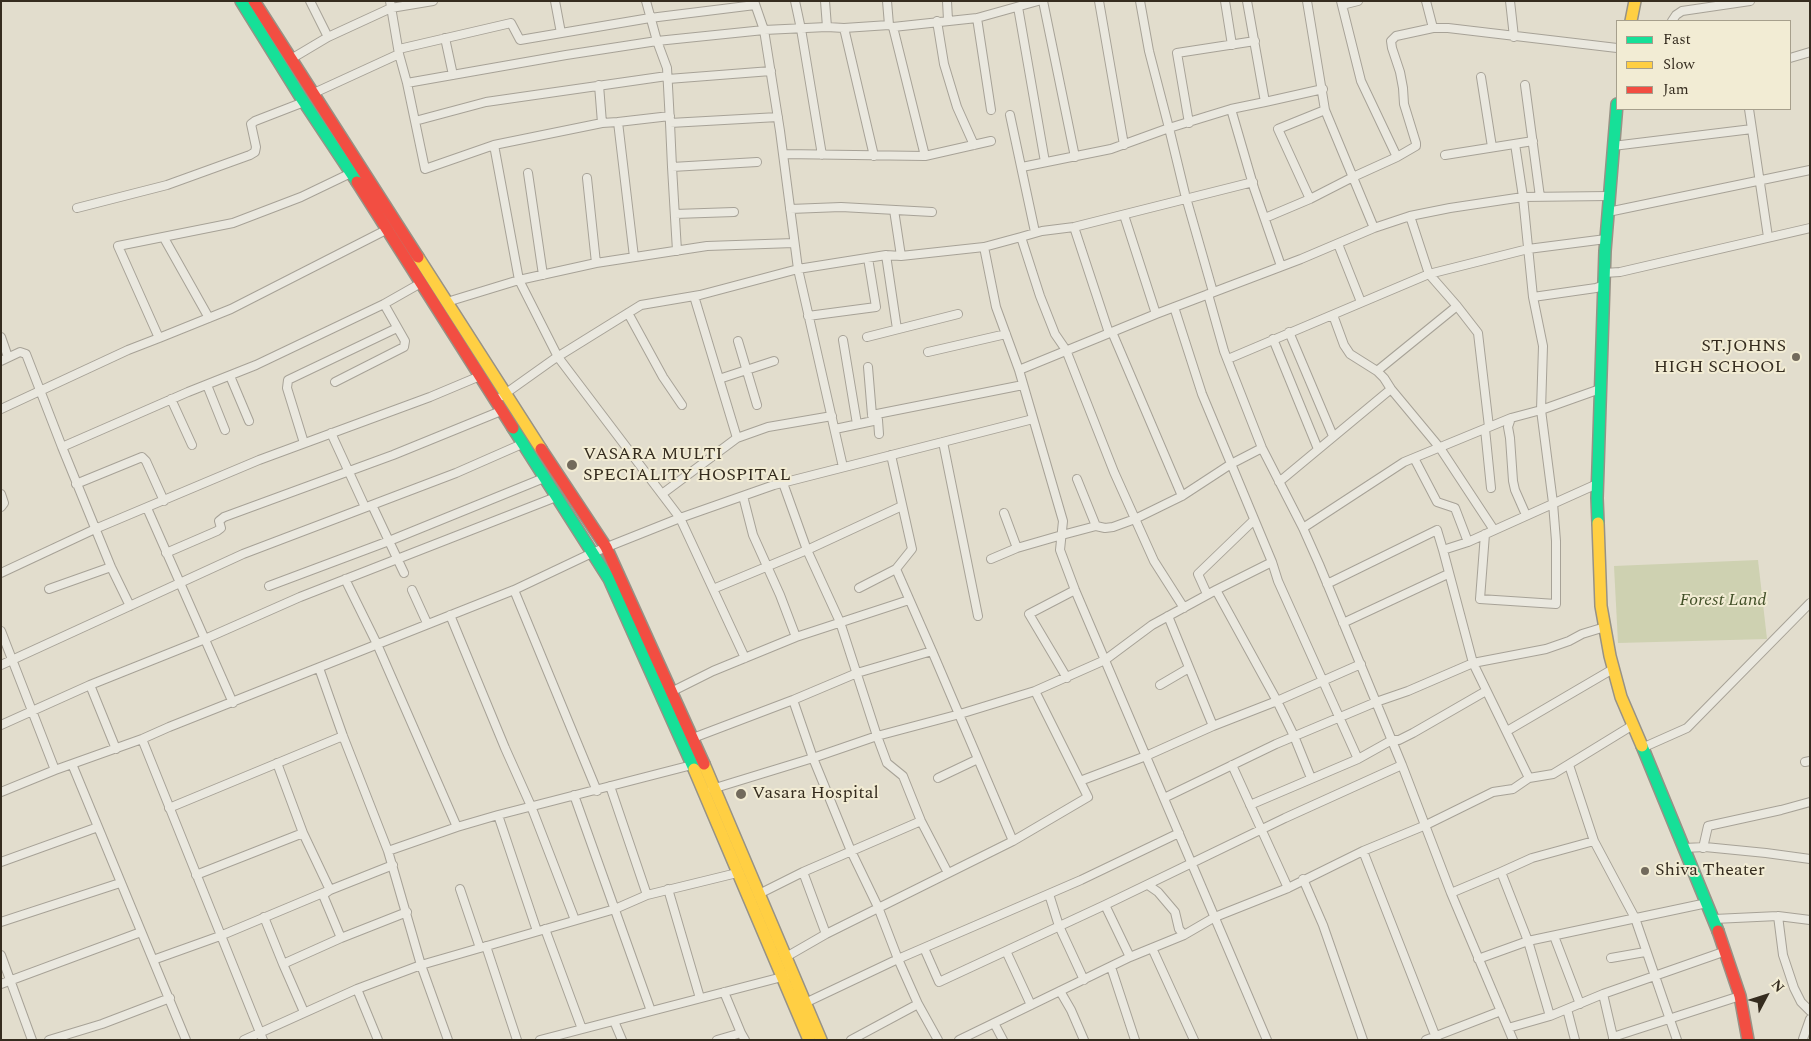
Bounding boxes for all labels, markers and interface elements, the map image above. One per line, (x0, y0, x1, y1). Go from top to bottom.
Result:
legend (1616, 20, 1791, 110)
text: Fast (1663, 28, 1691, 51)
text: Slow (1663, 53, 1695, 76)
text: Jam (1663, 78, 1689, 101)
place label: ST.JOHNS HIGH SCHOOL (1654, 336, 1786, 378)
marker: ST.JOHNS HIGH SCHOOL (1790, 351, 1802, 363)
place label: VASARA MULTI SPECIALITY HOSPITAL (583, 444, 791, 486)
marker: VASARA MULTI SPECIALITY HOSPITAL (565, 458, 579, 472)
park label: Forest Land (1679, 590, 1767, 612)
place label: Vasara Hospital (752, 783, 879, 805)
marker: Vasara Hospital (734, 787, 748, 801)
place label: Shiva Theater (1655, 860, 1765, 882)
marker: Shiva Theater (1639, 865, 1651, 877)
north arrow (1741, 971, 1791, 1021)
text: N (1766, 975, 1790, 997)

